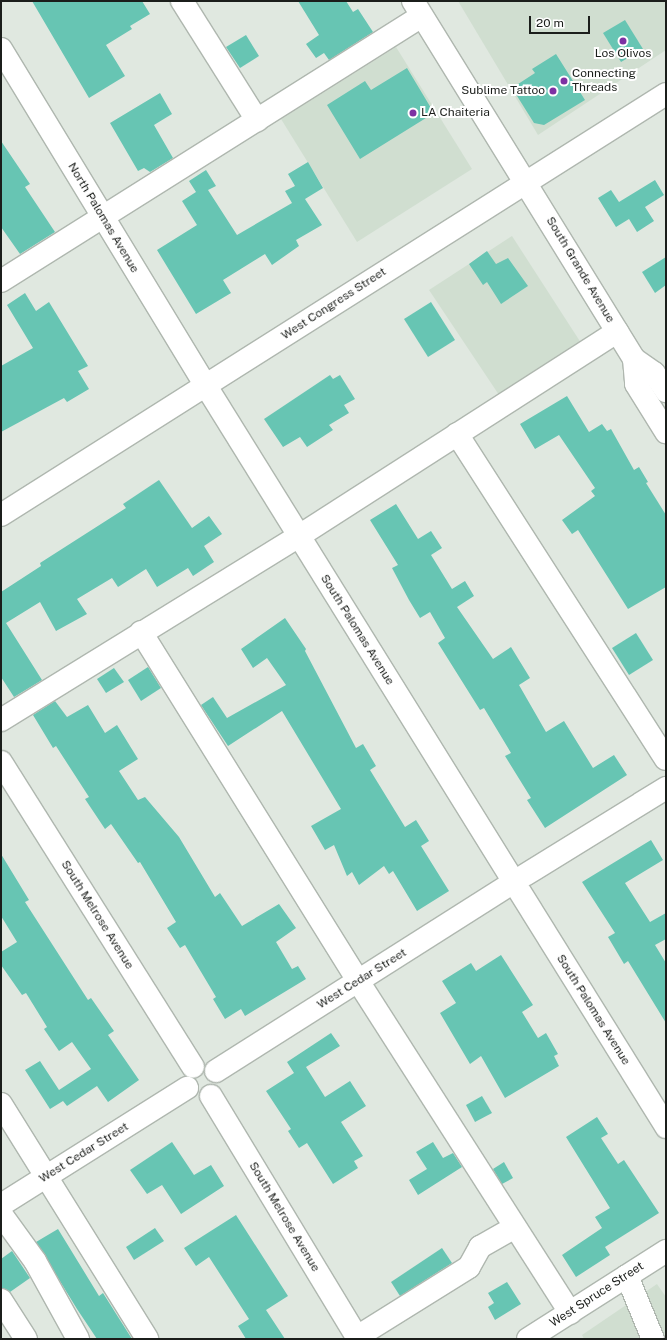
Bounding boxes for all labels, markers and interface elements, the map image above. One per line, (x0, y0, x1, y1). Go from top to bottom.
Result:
scale bar (531, 8, 592, 34)
text: 20 m (536, 16, 564, 30)
marker: Los Olivos (618, 36, 628, 46)
place label: Los Olivos (595, 47, 651, 61)
place label: Connecting Threads (572, 67, 636, 95)
marker: Connecting Threads (559, 76, 569, 86)
place label: Sublime Tattoo (461, 84, 545, 98)
marker: Sublime Tattoo (548, 86, 558, 96)
place label: LA Chaiteria (421, 106, 490, 120)
marker: LA Chaiteria (408, 108, 418, 118)
street label: North Palomas Avenue (64, 160, 142, 276)
street label: South Grande Avenue (543, 214, 617, 326)
street label: West Congress Street (279, 265, 389, 343)
street label: South Palomas Avenue (317, 572, 397, 688)
street label: South Melrose Avenue (58, 858, 136, 972)
street label: West Cedar Street (315, 946, 409, 1012)
street label: South Palomas Avenue (553, 952, 633, 1068)
street label: West Cedar Street (37, 1120, 131, 1186)
street label: South Melrose Avenue (246, 1159, 322, 1275)
street label: West Spruce Street (547, 1259, 647, 1331)

